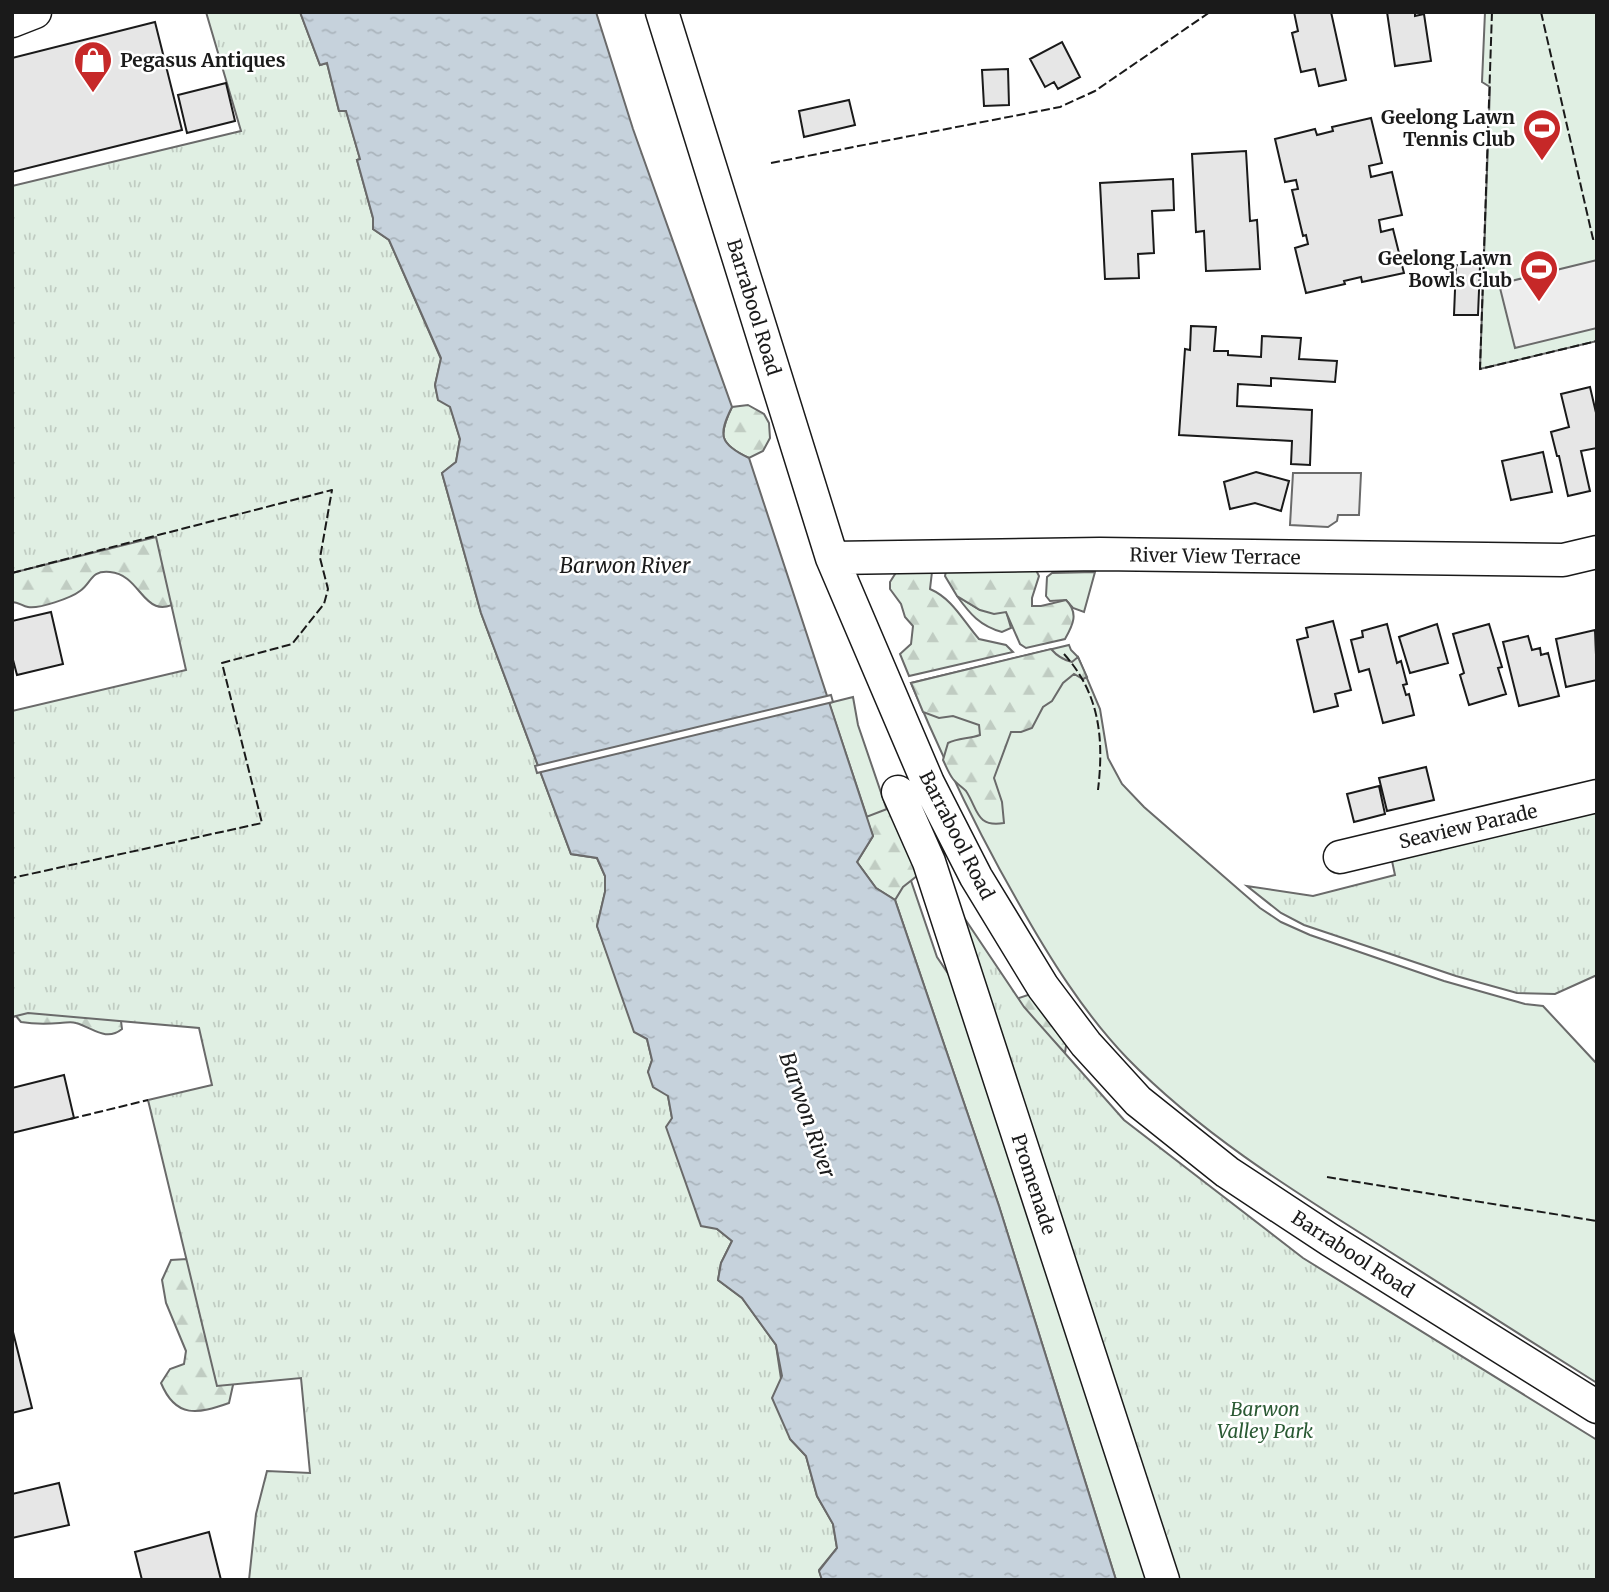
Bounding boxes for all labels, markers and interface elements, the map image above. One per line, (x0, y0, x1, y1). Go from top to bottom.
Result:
shop icon: Pegasus Antiques (72, 39, 114, 94)
place label: Pegasus Antiques (120, 48, 286, 72)
place label: Geelong Lawn Tennis Club (1381, 105, 1515, 151)
sports icon: Geelong Lawn Tennis Club (1521, 107, 1563, 162)
street label: Barrabool Road (722, 236, 786, 378)
place label: Geelong Lawn Bowls Club (1378, 246, 1512, 292)
sports icon: Geelong Lawn Bowls Club (1518, 248, 1560, 303)
street label: River View Terrace (1129, 543, 1301, 569)
water label: Barwon River (559, 552, 691, 579)
street label: Barrabool Road (914, 767, 1000, 903)
street label: Seaview Parade (1396, 798, 1540, 854)
water label: Barwon River (773, 1048, 842, 1182)
street label: Promenade (1006, 1131, 1062, 1237)
street label: Barrabool Road (1287, 1205, 1419, 1303)
park label: Barwon Valley Park (1217, 1397, 1314, 1443)

